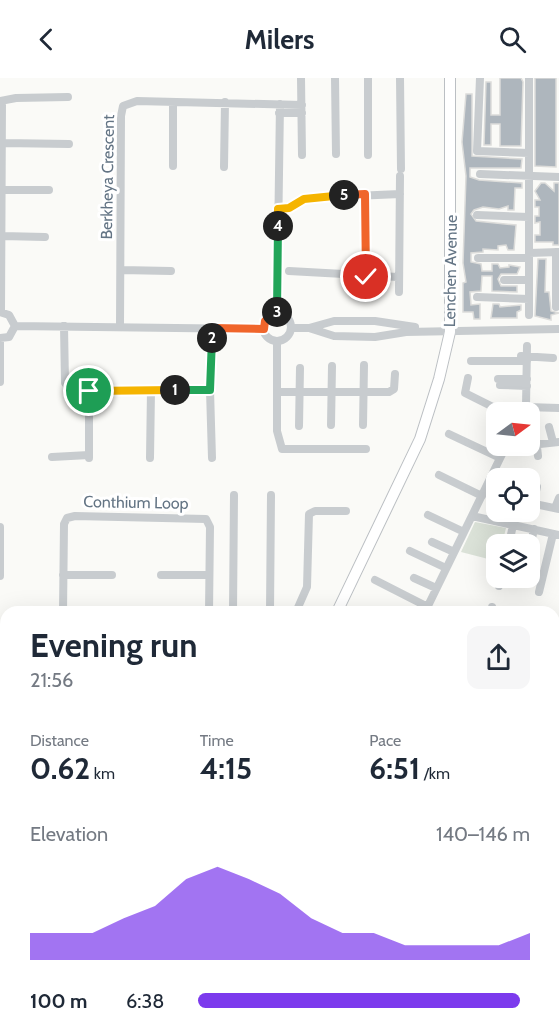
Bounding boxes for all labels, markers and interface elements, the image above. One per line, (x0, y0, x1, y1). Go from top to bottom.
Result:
icon: back (30, 23, 63, 56)
text: Milers (245, 23, 314, 56)
icon: search (496, 23, 529, 56)
street label: Berkheya Crescent (97, 114, 118, 240)
pin: 5 (329, 180, 359, 210)
text: 5 (340, 185, 348, 204)
pin: 4 (263, 211, 293, 241)
street label: Lenchen Avenue (440, 215, 461, 327)
text: 4 (273, 216, 283, 235)
pin (340, 251, 391, 302)
icon: check (349, 260, 382, 293)
pin: 3 (262, 297, 292, 327)
text: 3 (273, 302, 281, 321)
pin: 2 (197, 323, 227, 353)
text: 2 (208, 328, 216, 347)
pin (63, 365, 114, 416)
icon: arrive (72, 374, 105, 407)
pin: 1 (160, 375, 190, 405)
text: 1 (172, 380, 178, 399)
north arrow (486, 402, 540, 456)
map controls (486, 402, 540, 588)
button: locate (486, 468, 540, 522)
street label: Conthium Loop (83, 492, 189, 513)
button: layers (486, 534, 540, 588)
text: Evening run (30, 625, 197, 665)
button: share (467, 626, 530, 689)
text: 21:56 (30, 668, 73, 692)
text: Distance (30, 731, 89, 750)
text: Time (200, 731, 234, 750)
text: Pace (369, 731, 401, 750)
text: 0.62 (30, 750, 90, 787)
text: 4:15 (200, 750, 252, 787)
text: 6:51 (369, 750, 420, 787)
text: km (90, 764, 115, 783)
text: /km (420, 764, 450, 783)
text: Elevation (30, 822, 108, 846)
text: 140–146 m (436, 822, 530, 846)
text: 100 m (30, 989, 88, 1013)
text: 6:38 (126, 989, 164, 1013)

